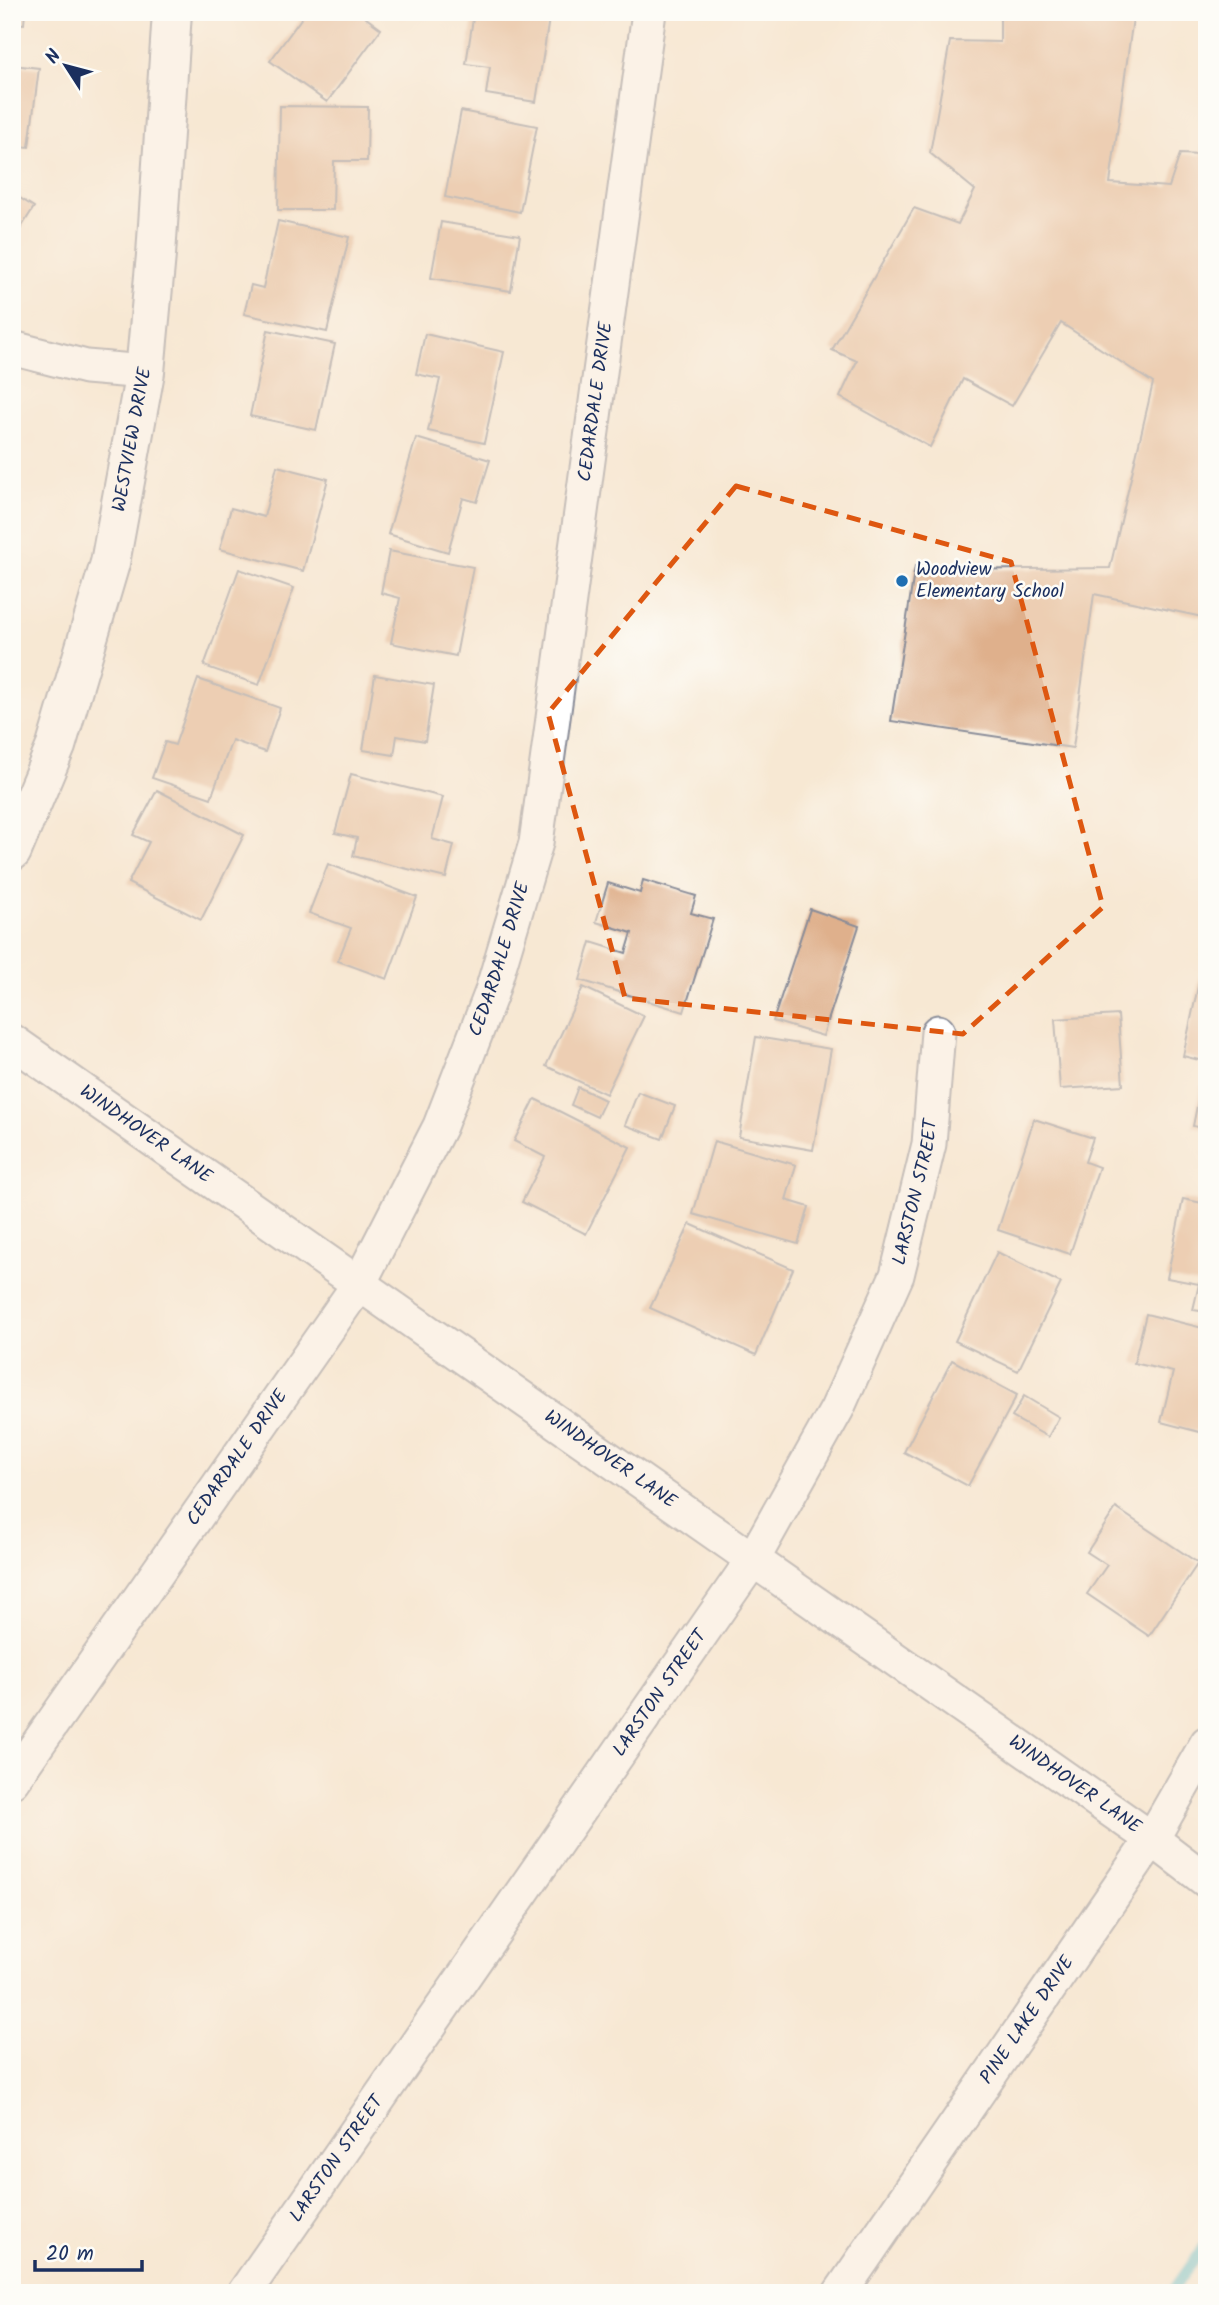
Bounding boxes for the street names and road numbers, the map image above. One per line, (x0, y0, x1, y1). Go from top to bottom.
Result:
street label: CEDARDALE DRIVE (570, 319, 622, 484)
street label: WESTVIEW DRIVE (105, 364, 161, 514)
street label: CEDARDALE DRIVE (461, 877, 539, 1041)
street label: WINDHOVER LANE (73, 1077, 219, 1192)
street label: LARSTON STREET (885, 1116, 946, 1268)
street label: CEDARDALE DRIVE (179, 1383, 296, 1533)
street label: WINDHOVER LANE (537, 1403, 683, 1517)
street label: LARSTON STREET (605, 1622, 716, 1763)
street label: WINDHOVER LANE (1002, 1728, 1148, 1842)
street label: PINE LAKE DRIVE (973, 1949, 1083, 2091)
street label: LARSTON STREET (282, 2088, 393, 2229)

